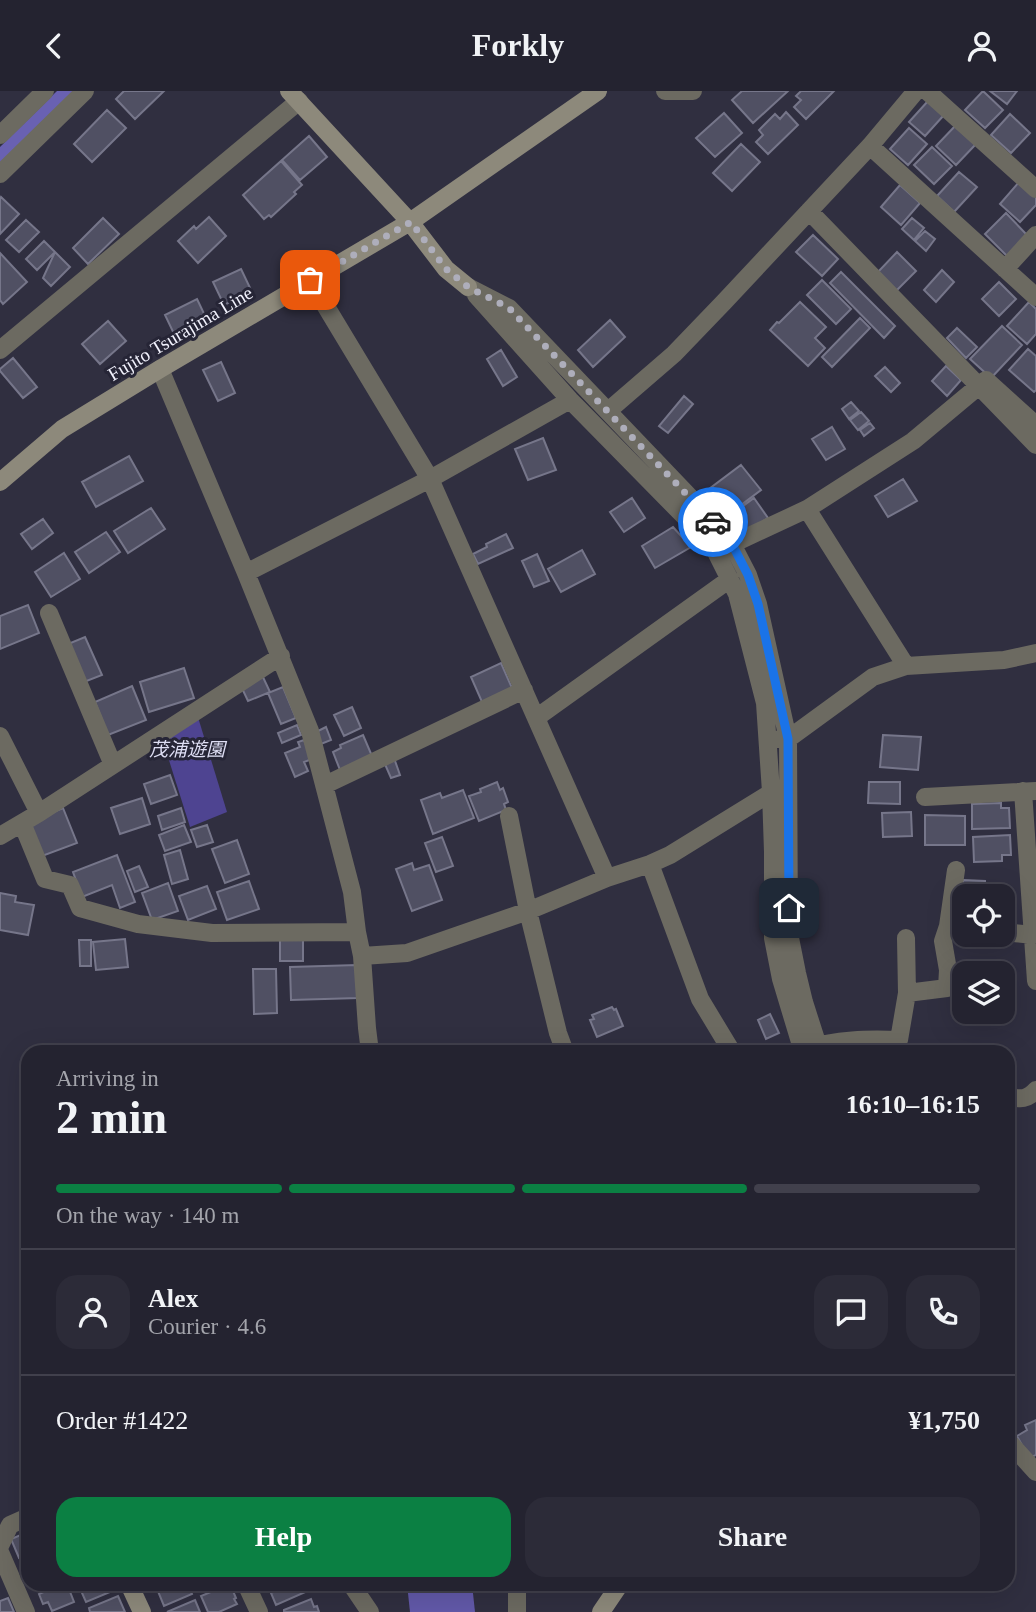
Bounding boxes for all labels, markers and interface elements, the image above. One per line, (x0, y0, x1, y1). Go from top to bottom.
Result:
icon: back (35, 27, 73, 65)
text: Forkly (472, 27, 564, 63)
icon: person (963, 27, 1001, 65)
pin (280, 250, 340, 310)
icon: bag (291, 261, 329, 299)
street label: Fujito Tsurajima Line (104, 282, 256, 385)
courier (678, 487, 748, 557)
icon: car (694, 503, 732, 541)
park label: 茂浦遊園 (149, 739, 228, 760)
pin (759, 878, 819, 938)
map controls (952, 884, 1015, 1024)
button: locate (952, 884, 1015, 947)
icon: home (770, 889, 808, 927)
button: layers (952, 961, 1015, 1024)
text: Arriving in (56, 1066, 159, 1091)
text: 16:10–16:15 (846, 1090, 980, 1119)
text: 2 min (56, 1092, 167, 1143)
text: On the way · 140 m (56, 1203, 239, 1228)
button: person (56, 1275, 130, 1349)
button: chat (814, 1275, 888, 1349)
button: phone (906, 1275, 980, 1349)
text: Alex (148, 1284, 199, 1313)
text: Courier · 4.6 (148, 1314, 266, 1339)
text: Order #1422 (56, 1406, 188, 1435)
text: ¥1,750 (909, 1406, 980, 1435)
button: Help (56, 1497, 511, 1577)
button: Share (525, 1497, 980, 1577)

